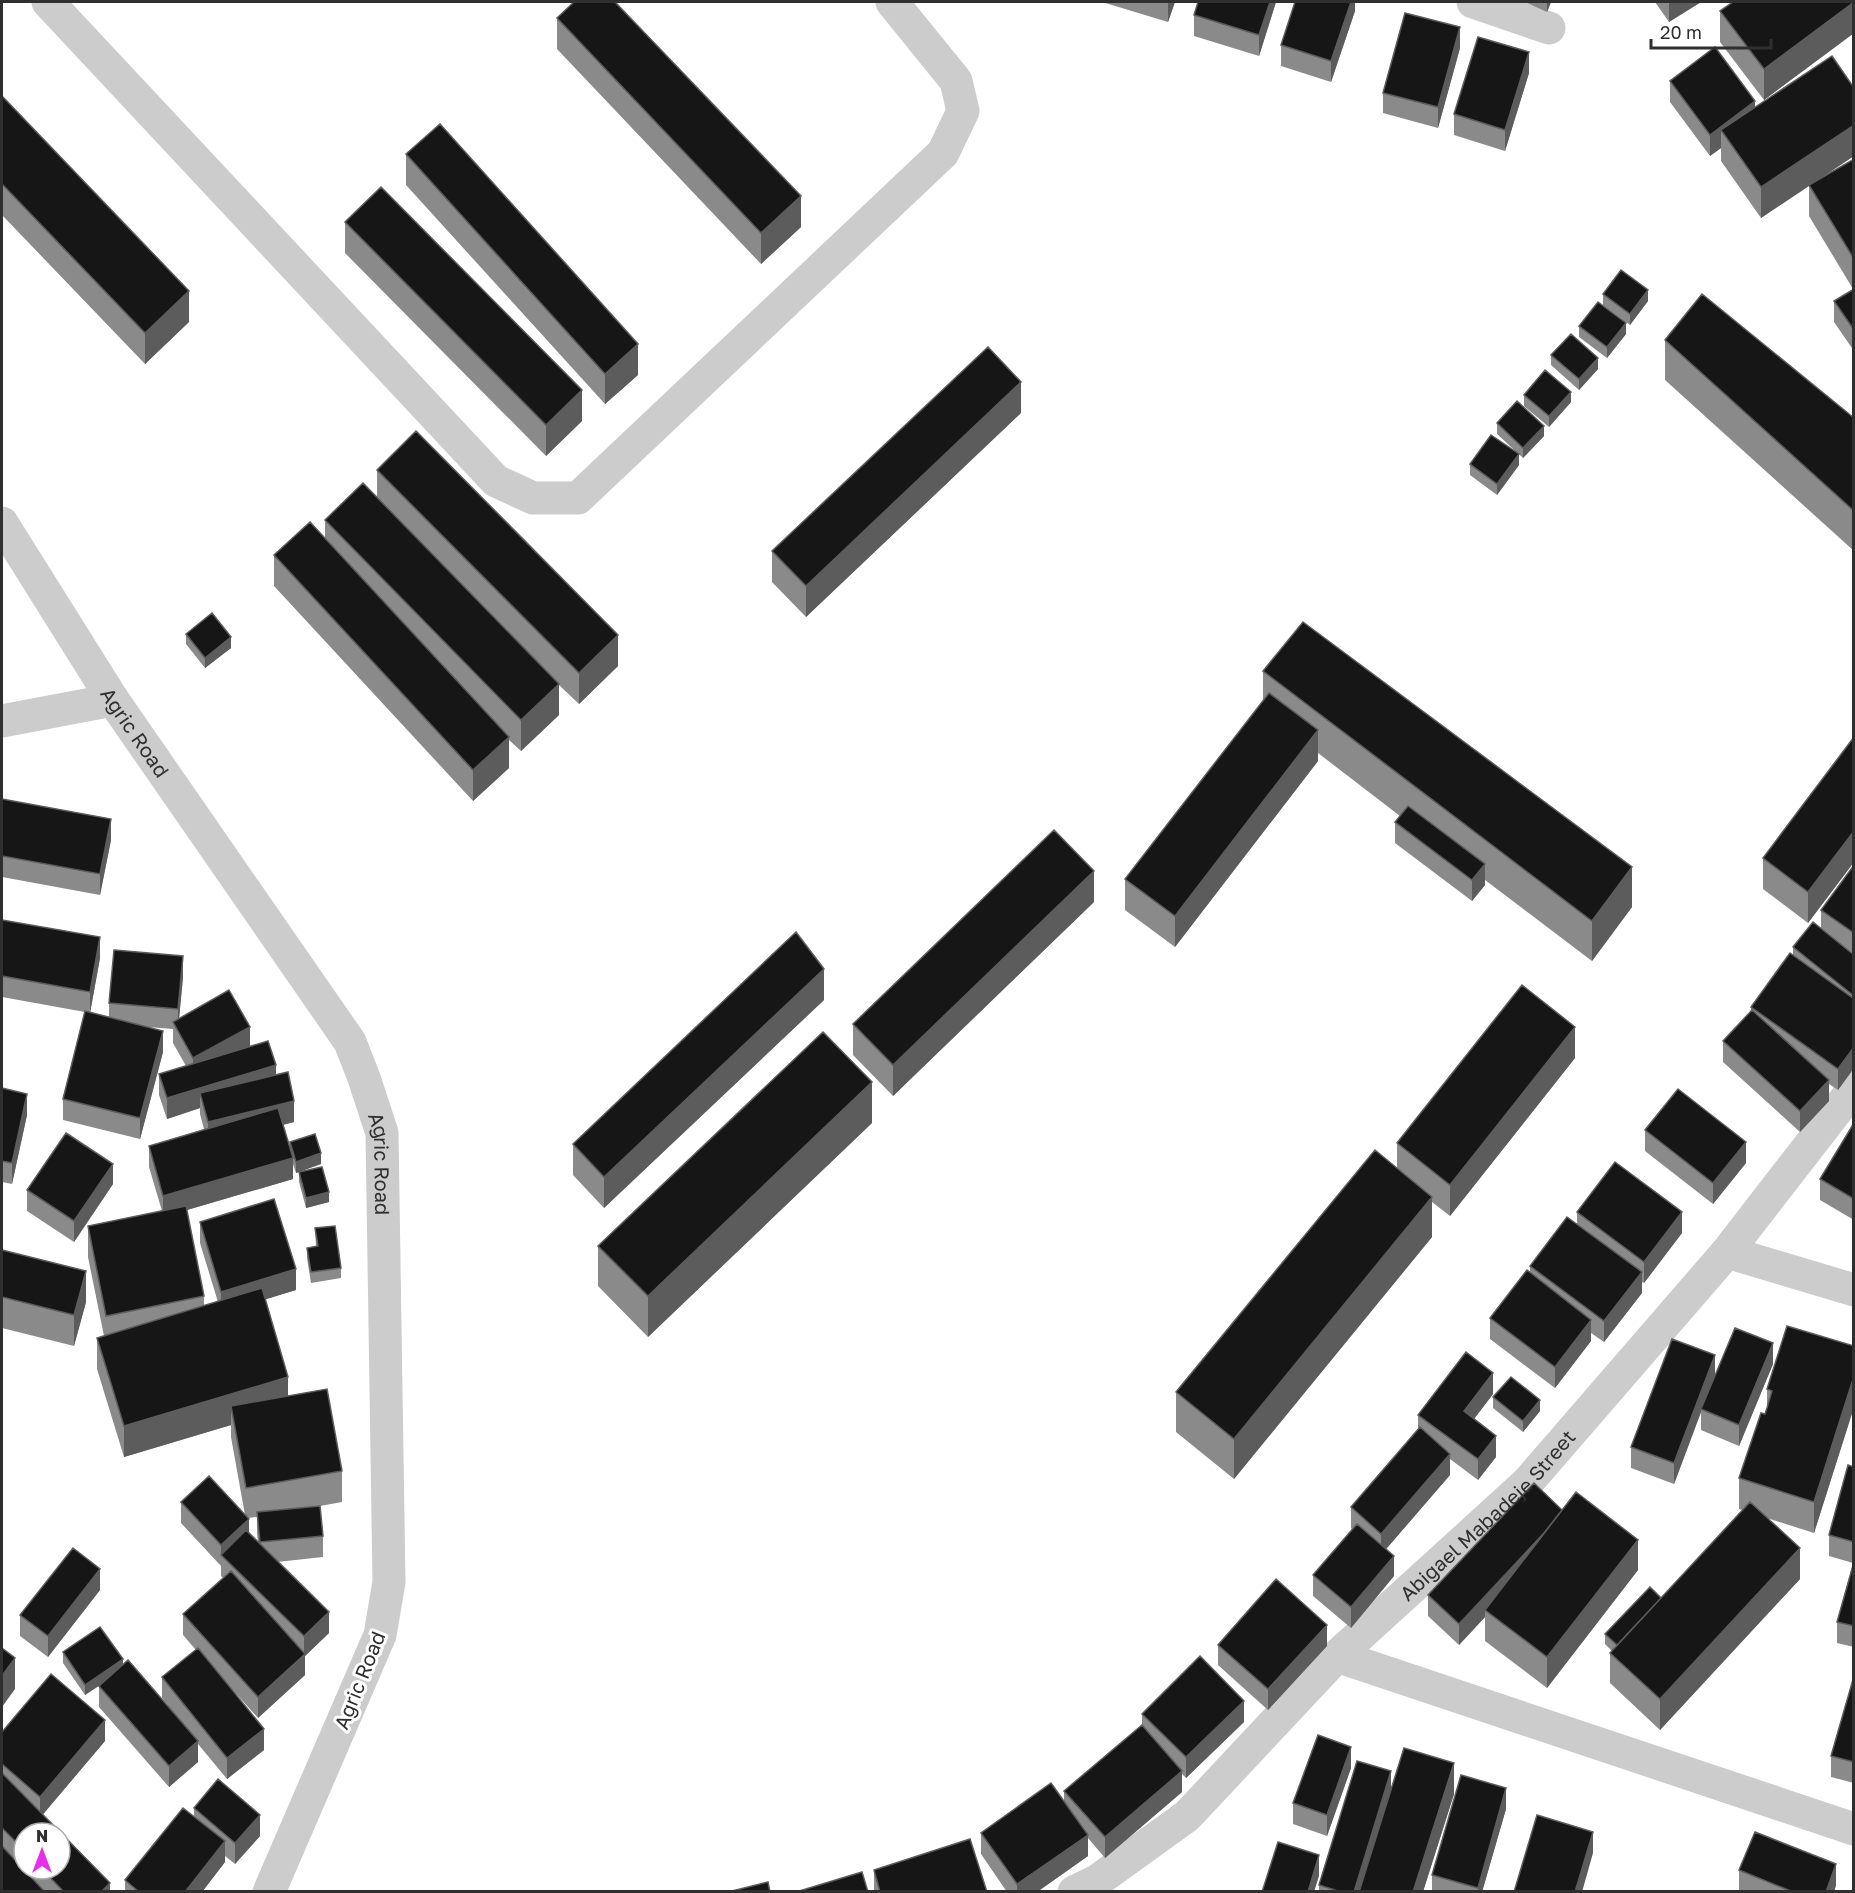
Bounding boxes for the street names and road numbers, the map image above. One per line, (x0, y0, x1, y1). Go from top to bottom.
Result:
street label: Agric Road (96, 683, 175, 782)
street label: Agric Road (364, 1109, 395, 1215)
street label: Abigael Mabadeje Street (1394, 1425, 1580, 1605)
street label: Agric Road (328, 1627, 390, 1733)

